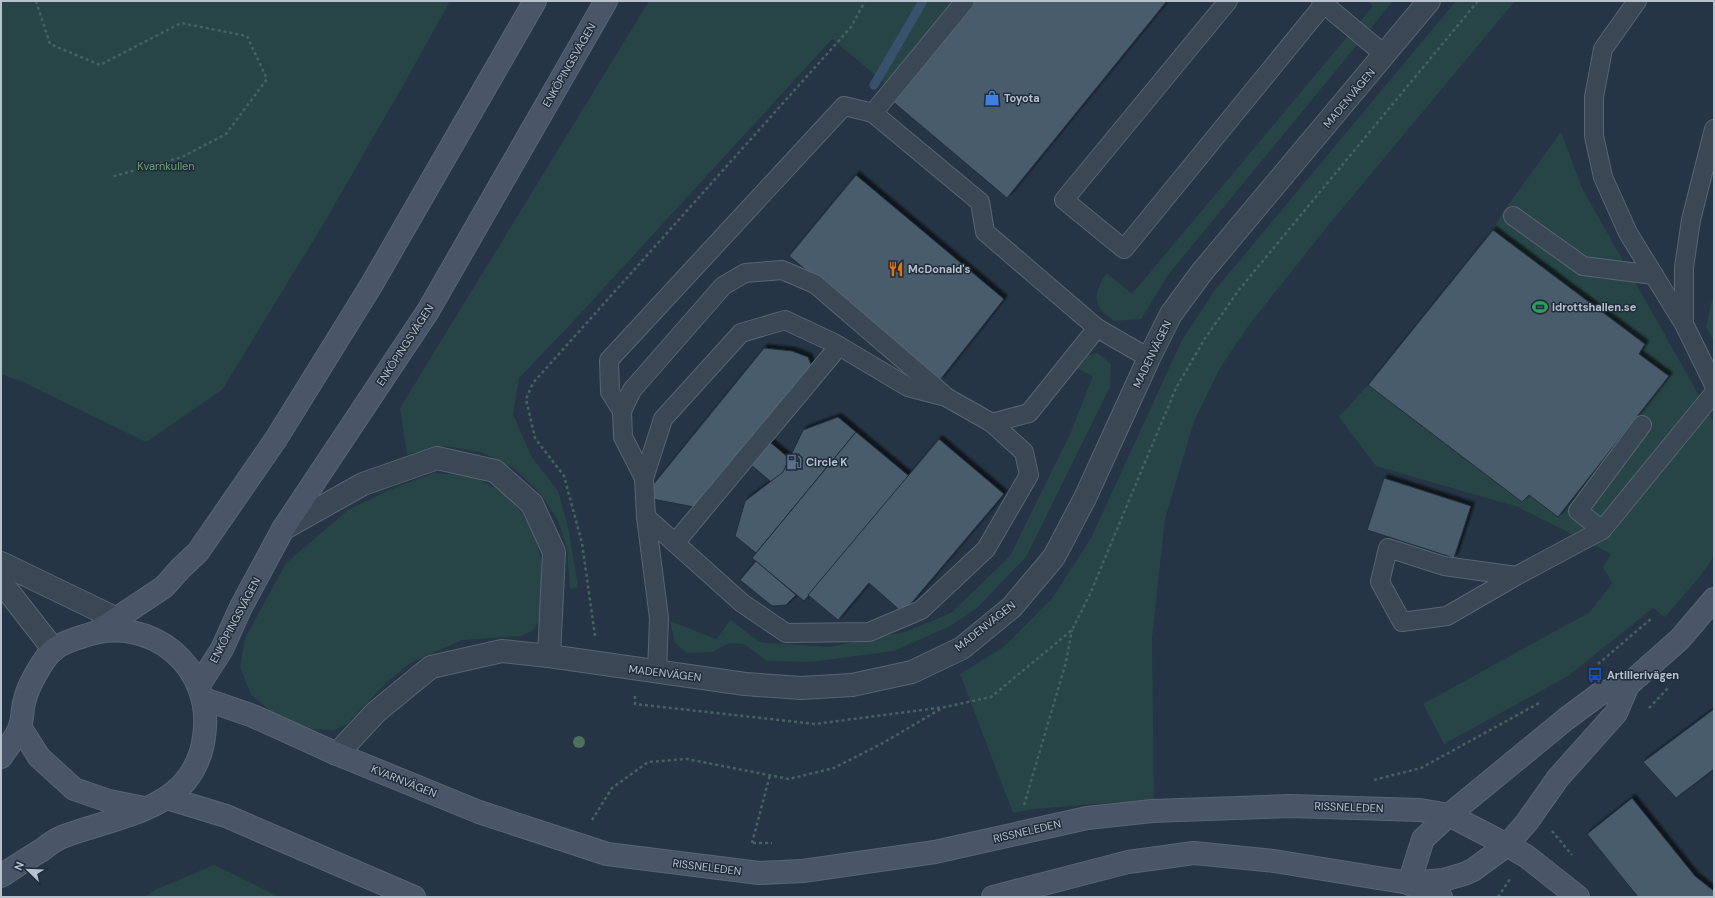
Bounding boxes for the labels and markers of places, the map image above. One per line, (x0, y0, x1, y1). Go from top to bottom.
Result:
shop icon: Toyota (983, 89, 1001, 107)
place label: Toyota (1004, 91, 1040, 105)
restaurant icon: McDonald's (887, 260, 905, 278)
place label: McDonald's (908, 262, 970, 276)
sports icon: idrottshallen.se (1531, 298, 1549, 316)
place label: idrottshallen.se (1552, 300, 1637, 314)
fuel station icon: Circle K (785, 453, 803, 471)
place label: Circle K (806, 455, 848, 469)
bus stop icon: Artillerivägen (1586, 666, 1604, 684)
place label: Artillerivägen (1607, 668, 1679, 682)

